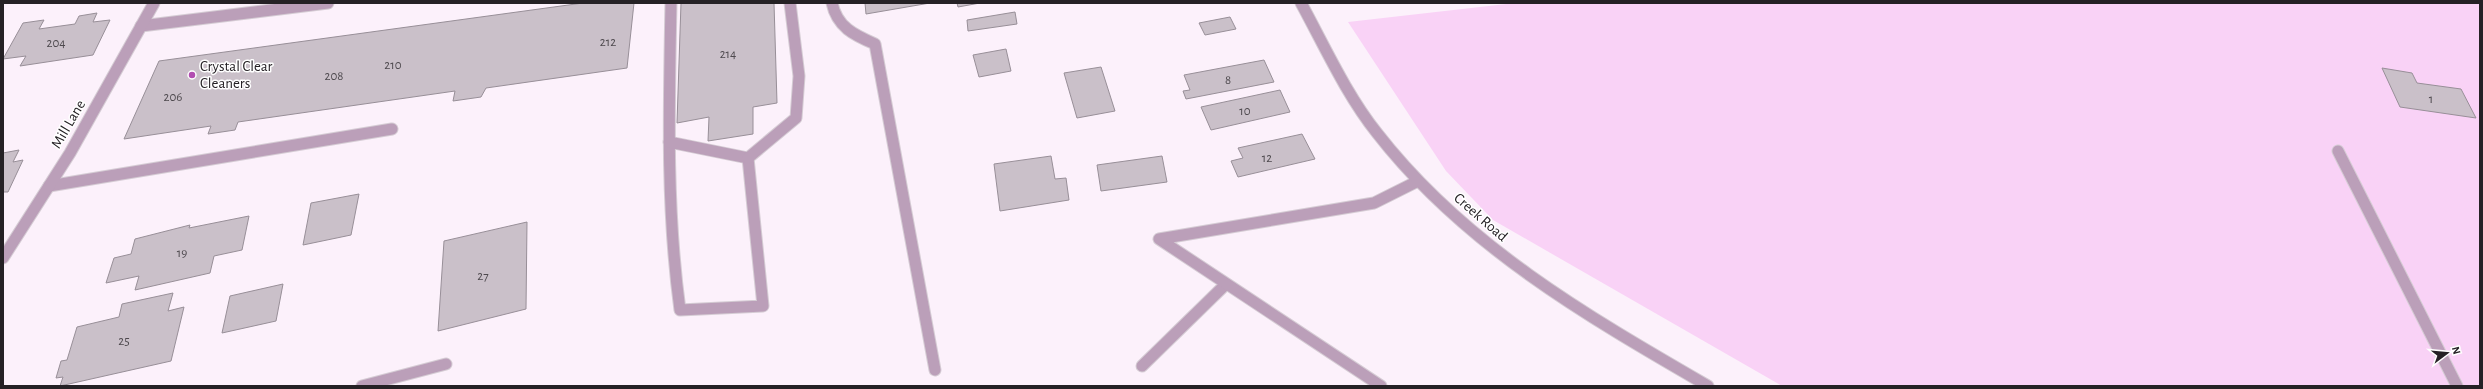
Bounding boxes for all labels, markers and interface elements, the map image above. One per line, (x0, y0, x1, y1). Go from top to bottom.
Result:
house number: 212 (600, 36, 616, 49)
house number: 204 (46, 37, 66, 50)
house number: 214 (720, 48, 736, 61)
place label: Crystal Clear Cleaners (200, 59, 273, 91)
house number: 210 (384, 59, 402, 72)
marker: Crystal Clear Cleaners (187, 70, 197, 80)
house number: 208 (325, 70, 343, 83)
house number: 8 (1225, 74, 1231, 87)
house number: 206 (164, 91, 182, 104)
house number: 1 (2429, 93, 2433, 106)
street label: Mill Lane (49, 97, 88, 151)
house number: 10 (1239, 105, 1251, 118)
house number: 12 (1262, 152, 1272, 165)
street label: Creek Road (1451, 190, 1510, 245)
house number: 19 (177, 247, 187, 260)
house number: 27 (477, 270, 489, 283)
north arrow (2427, 333, 2467, 373)
house number: 25 (118, 335, 130, 348)
text: N (2450, 345, 2462, 356)

